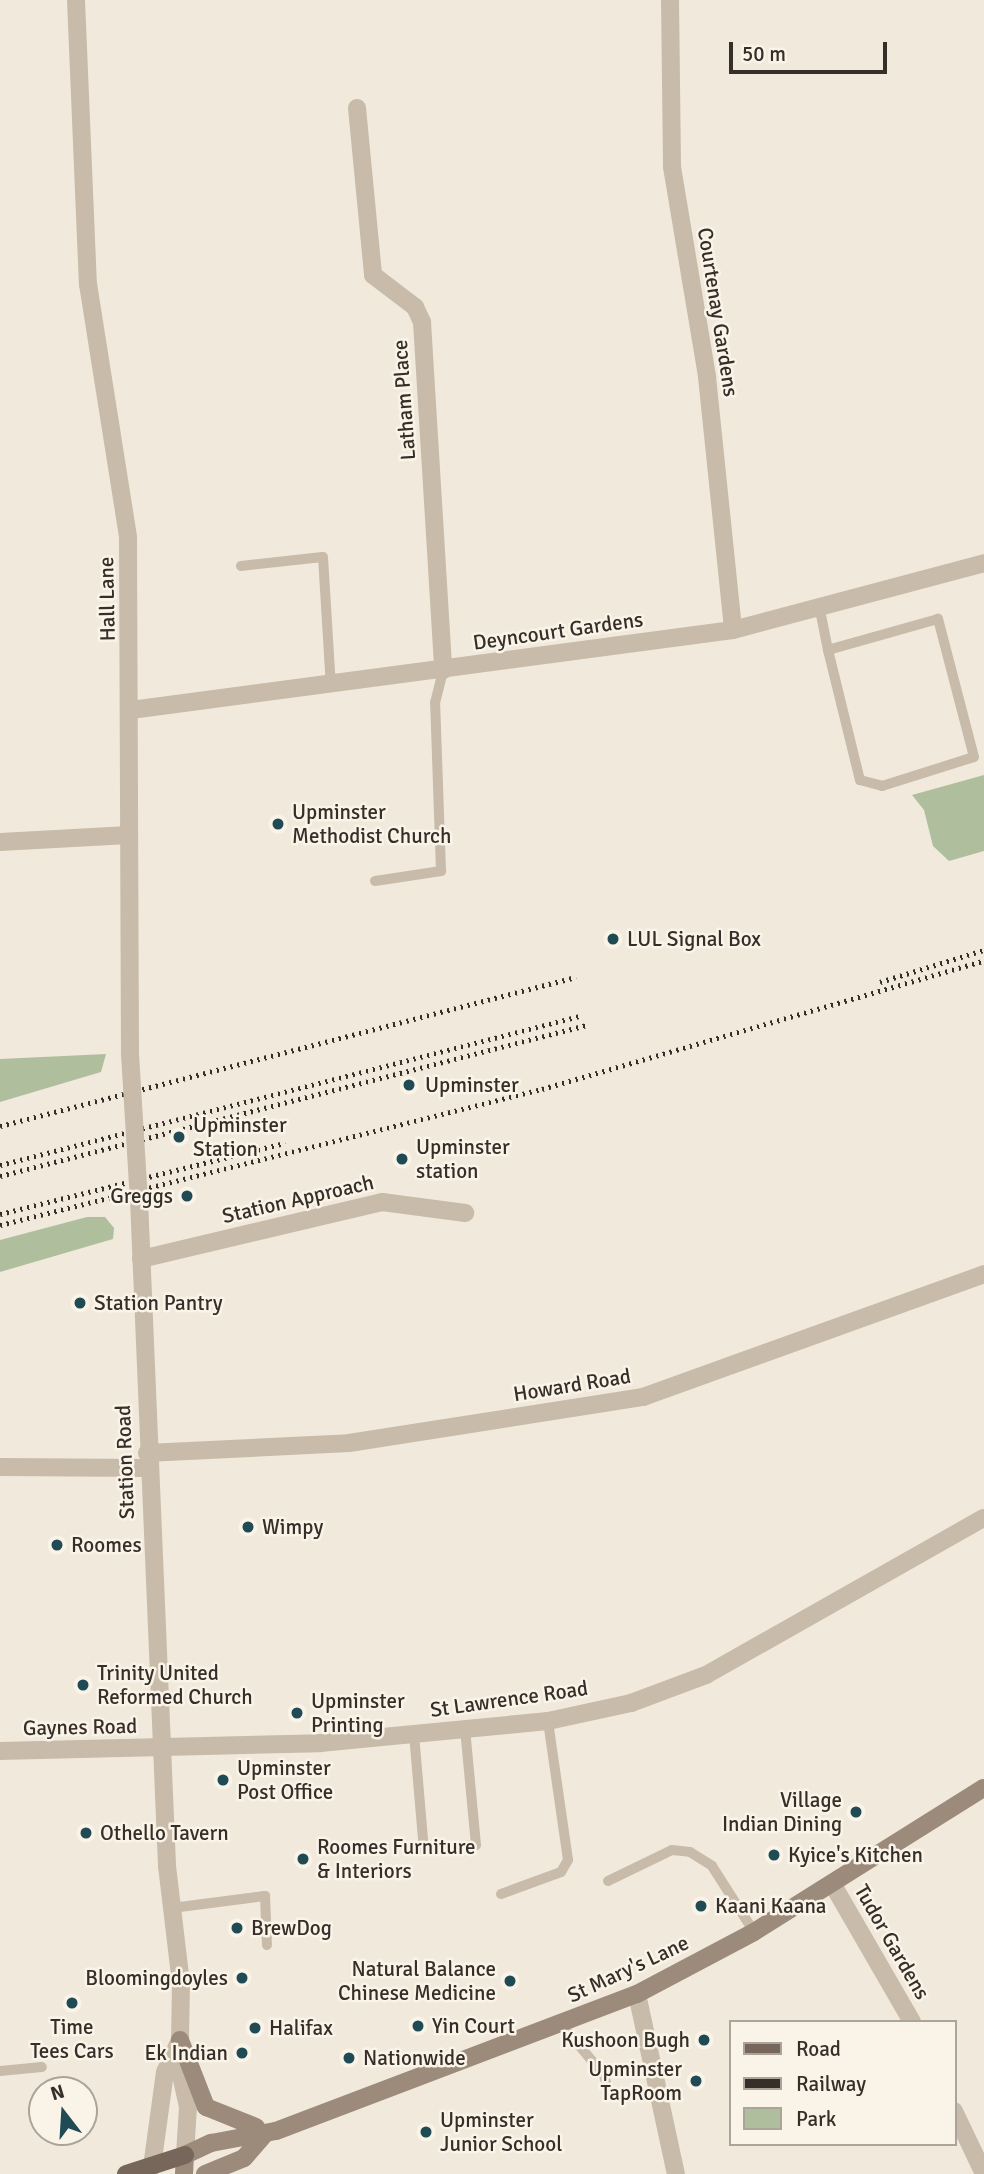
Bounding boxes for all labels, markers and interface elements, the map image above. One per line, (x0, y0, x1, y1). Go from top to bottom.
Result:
scale bar (732, 28, 890, 72)
text: 50 m (742, 41, 786, 67)
street label: Courtenay Gardens (692, 226, 744, 398)
street label: Latham Place (387, 339, 421, 461)
street label: Hall Lane (94, 556, 120, 642)
street label: Deyncourt Gardens (471, 607, 645, 655)
place label: Upminster Methodist Church (292, 799, 451, 849)
marker: Upminster Methodist Church (270, 816, 286, 832)
place label: LUL Signal Box (627, 926, 761, 952)
marker: LUL Signal Box (605, 931, 621, 947)
place label: Upminster (425, 1072, 519, 1098)
marker: Upminster (399, 1075, 419, 1095)
place label: Upminster Station (193, 1112, 287, 1162)
marker: Upminster Station (171, 1129, 187, 1145)
place label: Upminster station (416, 1134, 510, 1184)
marker: Upminster station (394, 1151, 410, 1167)
street label: Station Approach (220, 1169, 376, 1229)
place label: Greggs (110, 1183, 173, 1209)
marker: Greggs (179, 1188, 195, 1204)
place label: Station Pantry (94, 1290, 223, 1316)
marker: Station Pantry (72, 1295, 88, 1311)
street label: Howard Road (511, 1363, 633, 1407)
street label: Station Road (110, 1404, 140, 1520)
place label: Wimpy (262, 1514, 323, 1540)
marker: Wimpy (240, 1519, 256, 1535)
place label: Roomes (71, 1532, 142, 1558)
marker: Roomes (49, 1537, 65, 1553)
place label: Trinity United Reformed Church (97, 1660, 253, 1710)
street label: St Lawrence Road (428, 1675, 590, 1723)
marker: Trinity United Reformed Church (75, 1677, 91, 1693)
place label: Upminster Printing (311, 1688, 405, 1738)
marker: Upminster Printing (289, 1705, 305, 1721)
street label: Gaynes Road (23, 1713, 137, 1741)
place label: Upminster Post Office (237, 1755, 333, 1805)
marker: Upminster Post Office (215, 1772, 231, 1788)
place label: Village Indian Dining (722, 1787, 842, 1837)
marker: Village Indian Dining (848, 1804, 864, 1820)
place label: Othello Tavern (100, 1820, 229, 1846)
marker: Othello Tavern (78, 1825, 94, 1841)
place label: Roomes Furniture & Interiors (317, 1834, 476, 1884)
place label: Kyice's Kitchen (788, 1842, 923, 1868)
marker: Kyice's Kitchen (766, 1847, 782, 1863)
marker: Roomes Furniture & Interiors (295, 1851, 311, 1867)
street label: Tudor Gardens (849, 1880, 935, 2004)
place label: Kaani Kaana (715, 1893, 826, 1919)
marker: Kaani Kaana (693, 1898, 709, 1914)
place label: BrewDog (251, 1915, 332, 1941)
marker: BrewDog (229, 1920, 245, 1936)
street label: St Mary's Lane (563, 1930, 693, 2008)
place label: Natural Balance Chinese Medicine (338, 1956, 496, 2006)
place label: Bloomingdoyles (85, 1965, 228, 1991)
marker: Bloomingdoyles (234, 1970, 250, 1986)
marker: Natural Balance Chinese Medicine (502, 1973, 518, 1989)
marker: Time Tees Cars (64, 1995, 80, 2011)
place label: Yin Court (432, 2013, 515, 2039)
place label: Time Tees Cars (30, 2014, 114, 2064)
place label: Halifax (269, 2015, 333, 2041)
marker: Yin Court (410, 2018, 426, 2034)
marker: Halifax (247, 2020, 263, 2036)
legend (729, 2020, 956, 2146)
place label: Kushoon Bugh (561, 2027, 690, 2053)
marker: Kushoon Bugh (696, 2032, 712, 2048)
text: Road (796, 2036, 841, 2062)
place label: Ek Indian (144, 2040, 228, 2066)
marker: Ek Indian (234, 2045, 250, 2061)
place label: Nationwide (363, 2045, 466, 2071)
marker: Nationwide (341, 2050, 357, 2066)
place label: Upminster TapRoom (588, 2056, 682, 2106)
text: Railway (796, 2071, 866, 2097)
marker: Upminster TapRoom (688, 2073, 704, 2089)
north arrow (28, 2076, 98, 2146)
text: N (48, 2079, 67, 2106)
text: Park (796, 2106, 836, 2132)
place label: Upminster Junior School (440, 2107, 562, 2157)
marker: Upminster Junior School (418, 2124, 434, 2140)

